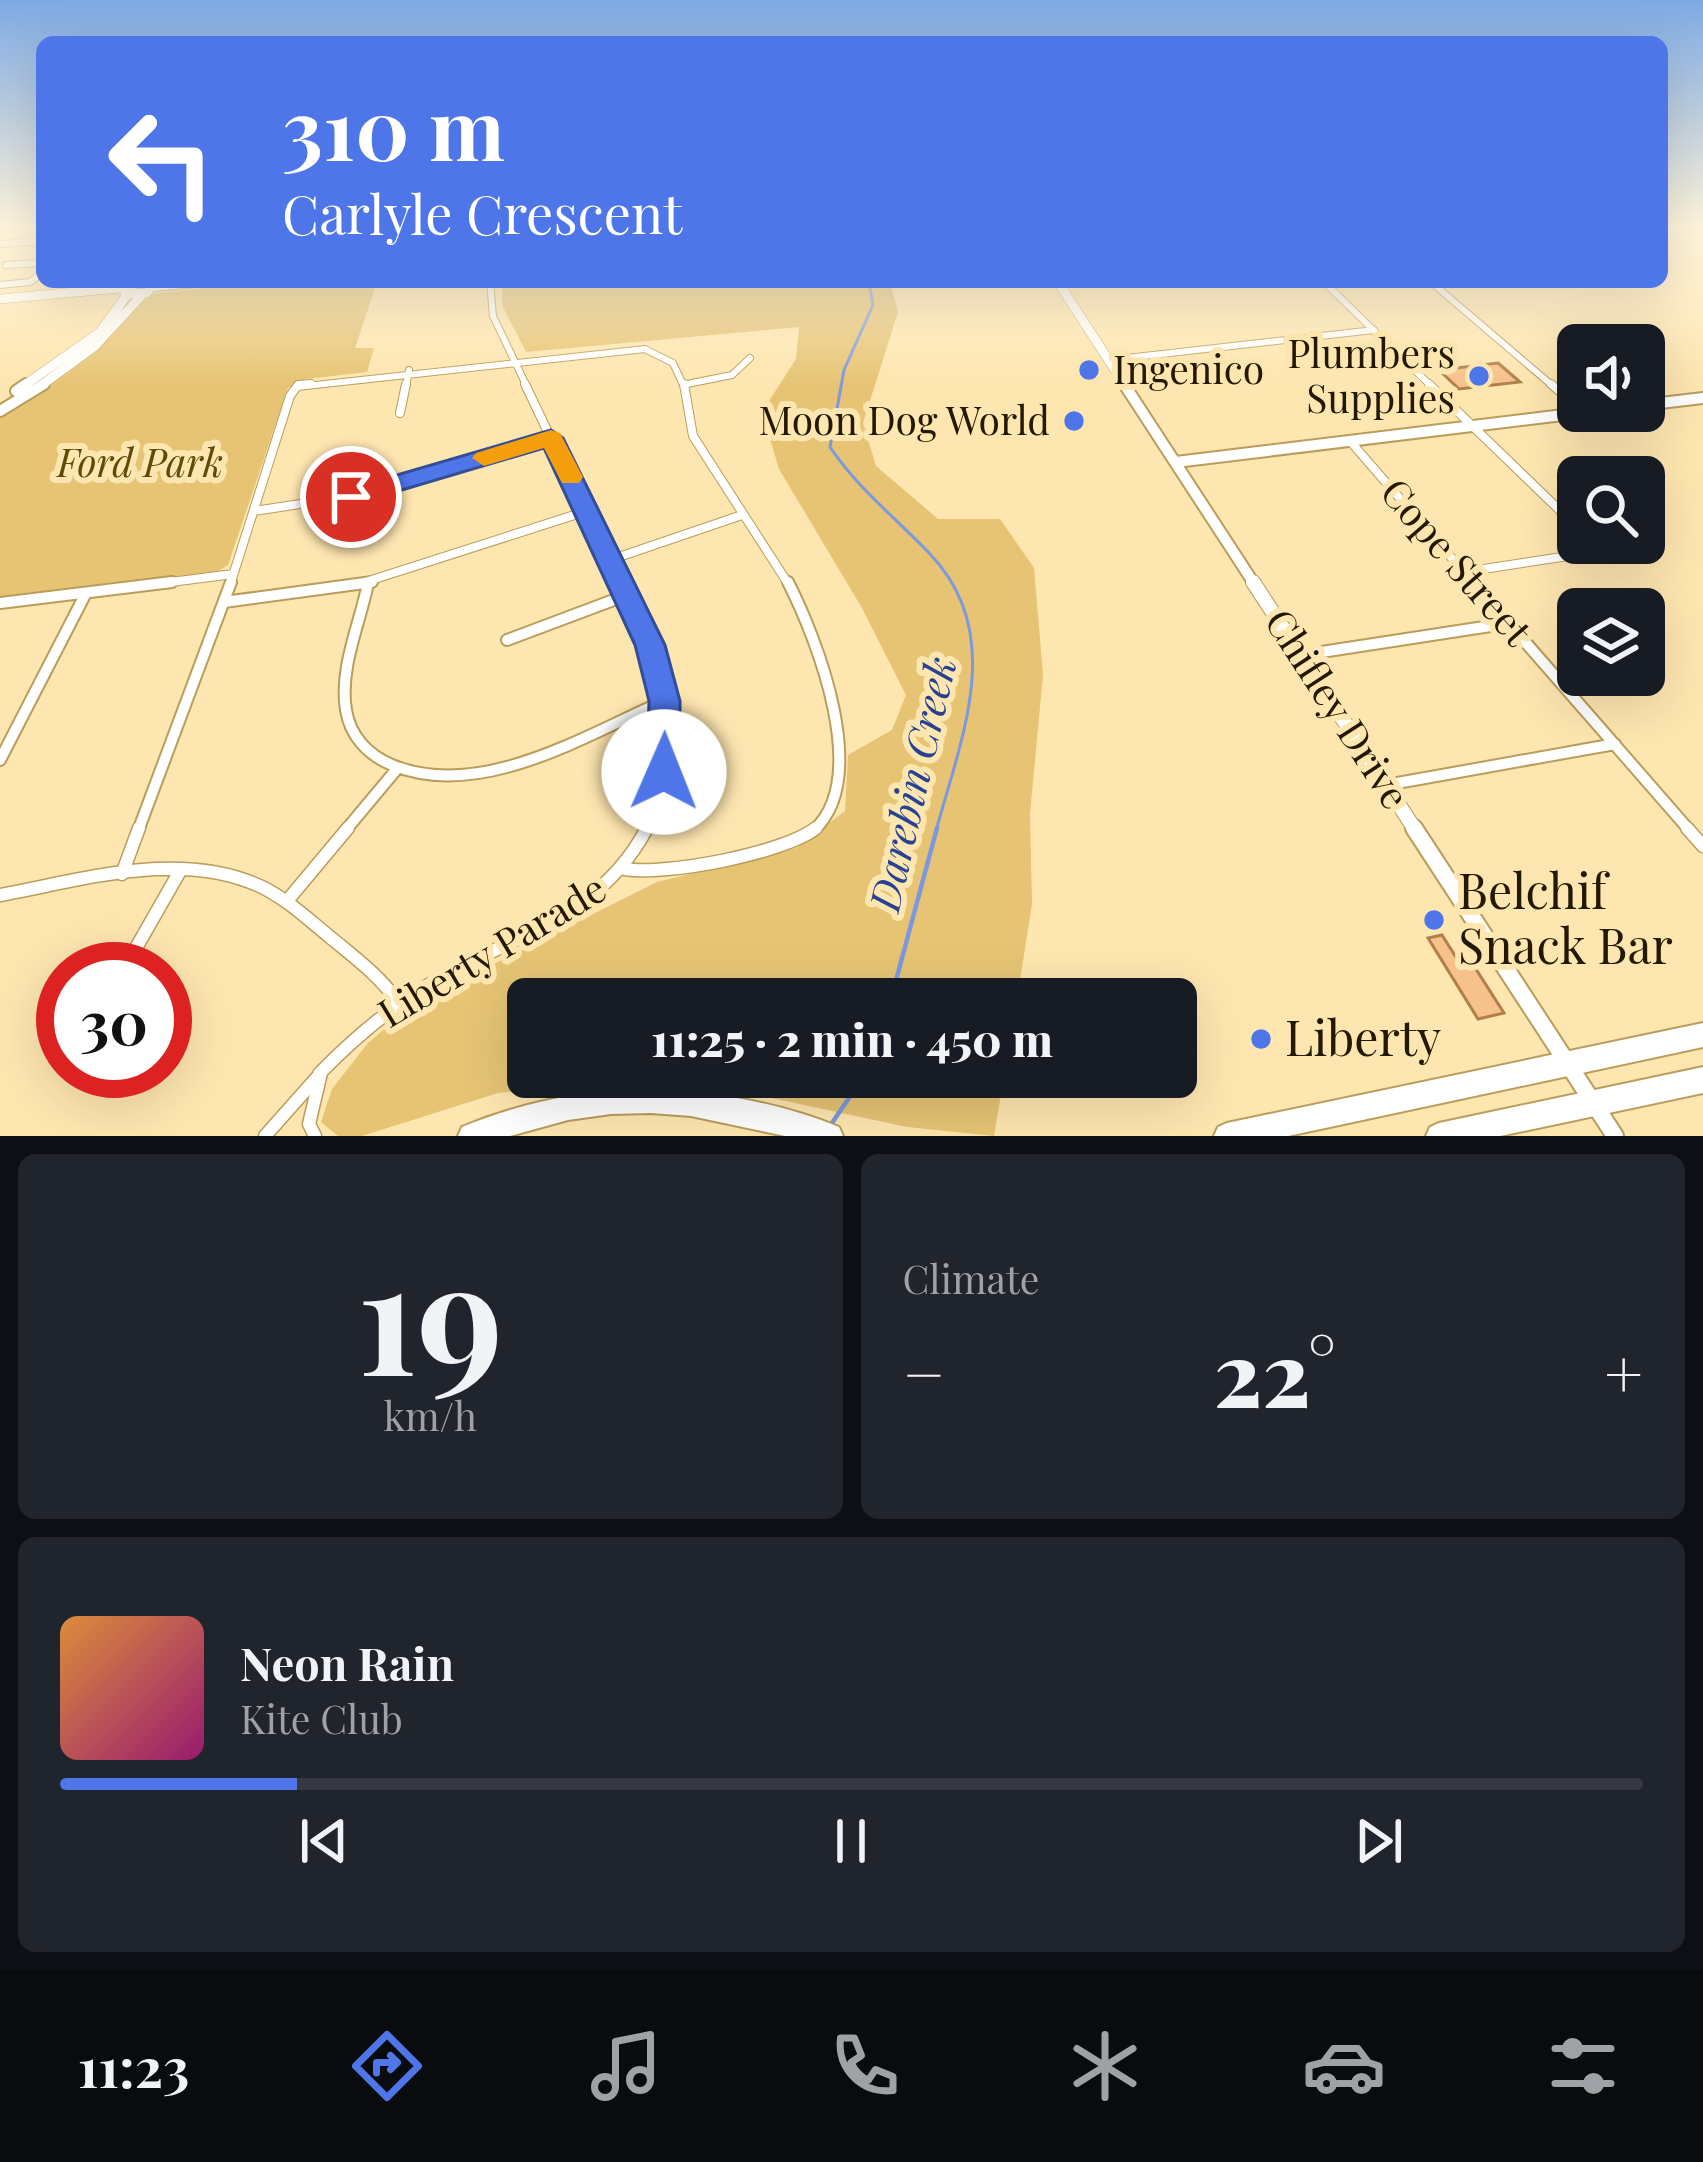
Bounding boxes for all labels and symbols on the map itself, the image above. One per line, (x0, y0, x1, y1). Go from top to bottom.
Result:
place label: Plumbers Supplies (1288, 326, 1455, 423)
place label: Ingenico (1113, 342, 1264, 394)
marker: Ingenico (1076, 357, 1102, 383)
marker: Plumbers Supplies (1466, 363, 1492, 389)
place label: Moon Dog World (758, 393, 1050, 445)
marker: Moon Dog World (1061, 408, 1087, 434)
park label: Ford Park (55, 435, 223, 487)
pin (300, 446, 402, 548)
street label: Cope Street (1371, 466, 1545, 656)
street label: Chifley Drive (1255, 598, 1423, 818)
water label: Darebin Creek (854, 651, 967, 918)
position arrow (601, 709, 727, 835)
place label: Belchif Snack Bar (1458, 857, 1673, 976)
street label: Liberty Parade (368, 861, 614, 1038)
marker: Belchif Snack Bar (1421, 907, 1447, 933)
speed limit sign: 30 (36, 942, 192, 1098)
place label: Liberty (1285, 1004, 1441, 1068)
marker: Liberty (1248, 1026, 1274, 1052)

